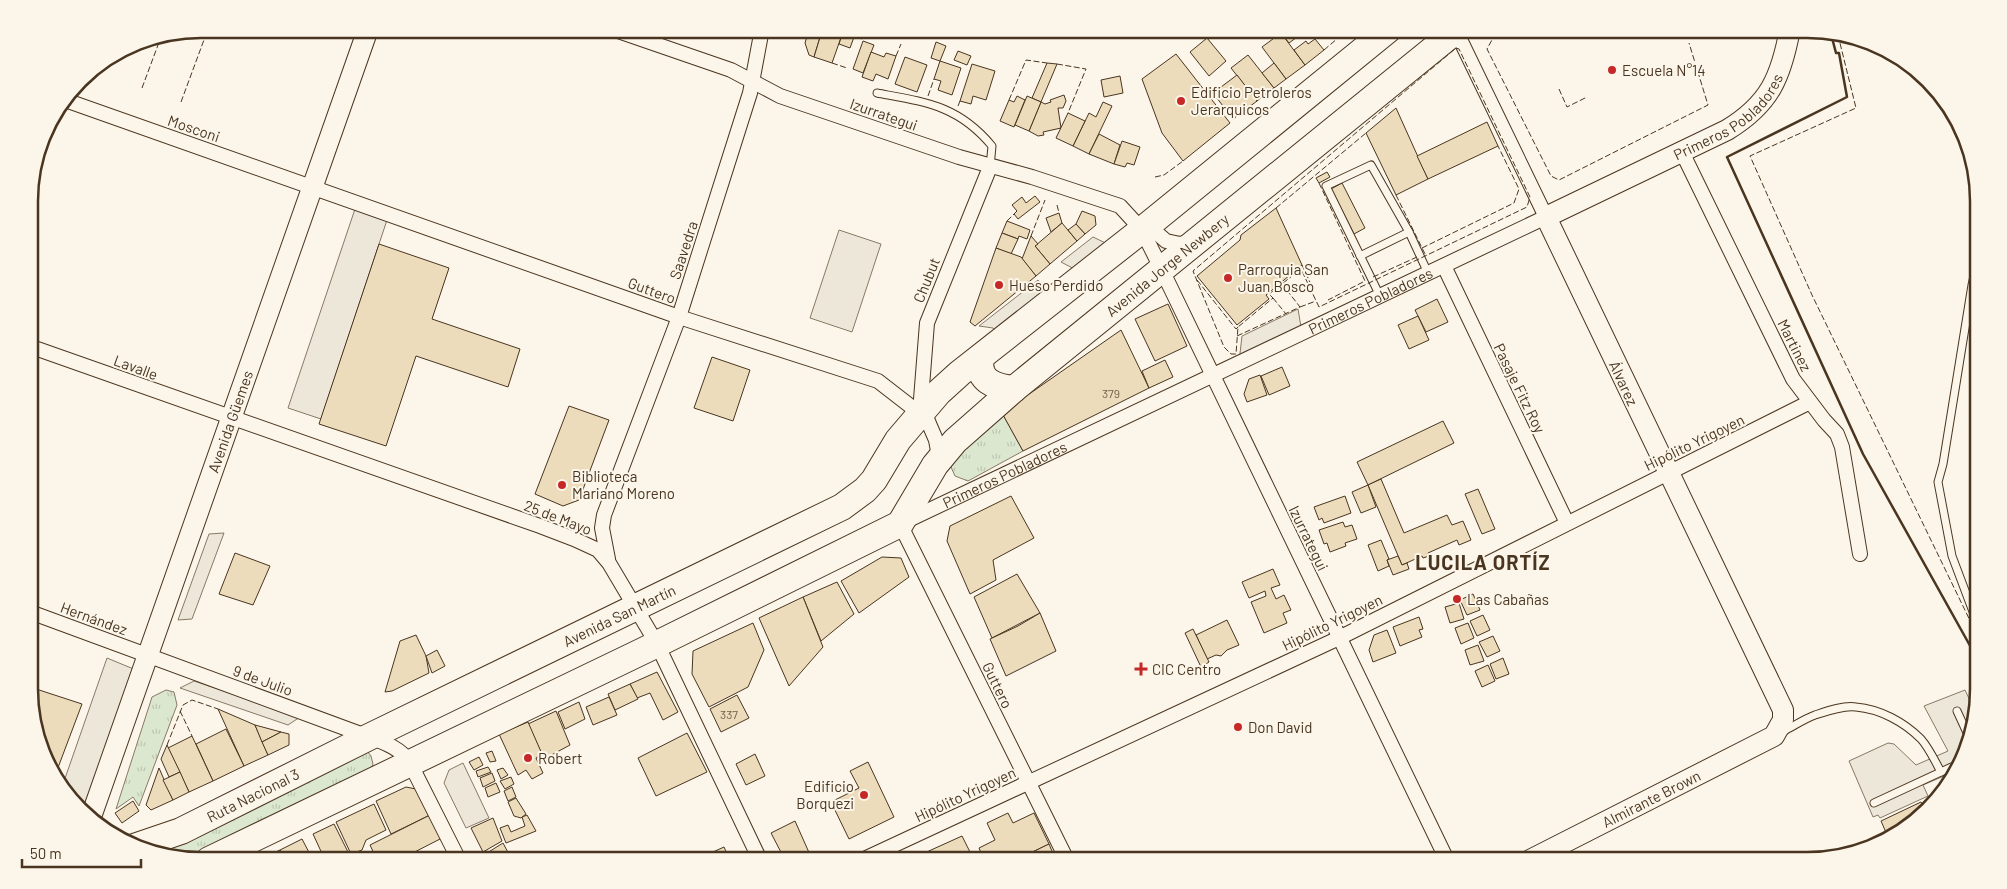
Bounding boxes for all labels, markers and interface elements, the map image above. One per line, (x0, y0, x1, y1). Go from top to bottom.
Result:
place label: Escuela N°14 (1622, 61, 1706, 79)
marker: Escuela N°14 (1606, 64, 1618, 76)
street label: Primeros Pobladores (1670, 71, 1786, 163)
place label: Edificio Petroleros Jerarquicos (1191, 83, 1312, 118)
street label: Izurrategui (848, 94, 920, 134)
marker: Edificio Petroleros Jerarquicos (1175, 95, 1187, 107)
street label: Mosconi (166, 111, 222, 145)
street label: Avenida Jorge Newbery (1102, 210, 1232, 320)
street label: Saavedra (665, 219, 701, 281)
street label: Chubut (909, 255, 943, 305)
place label: Parroquia San Juan Bosco (1238, 260, 1329, 295)
street label: Primeros Pobladores (1305, 263, 1435, 338)
marker: Parroquia San Juan Bosco (1222, 272, 1234, 284)
street label: Guttero (626, 273, 678, 307)
place label: Hueso Perdido (1009, 276, 1103, 294)
marker: Hueso Perdido (993, 279, 1005, 291)
street label: Martinez (1774, 316, 1816, 374)
street label: Pasaje Fitz Roy (1491, 340, 1549, 436)
street label: Lavalle (111, 351, 161, 383)
street label: Álvarez (1606, 358, 1642, 408)
street label: Avenida Güemes (204, 368, 256, 475)
house number: 379 (1102, 386, 1120, 400)
street label: Hipólito Yrigoyen (1641, 410, 1747, 474)
street label: Primeros Pobladores (940, 437, 1070, 511)
place label: Biblioteca Mariano Moreno (572, 467, 675, 502)
marker: Biblioteca Mariano Moreno (556, 479, 568, 491)
street label: 25 de Mayo (522, 496, 594, 538)
street label: Izurrategui (1286, 502, 1332, 574)
district label: LUCILA ORTÍZ (1415, 550, 1551, 574)
street label: Avenida San Martín (560, 580, 678, 650)
street label: Hipólito Yrigoyen (1279, 590, 1385, 654)
place label: Las Cabañas (1467, 590, 1549, 608)
marker: Las Cabañas (1451, 593, 1463, 605)
street label: Hernández (58, 598, 130, 639)
street label: Guttero (979, 659, 1017, 711)
place label: CIC Centro (1152, 660, 1221, 678)
street label: 9 de Julio (231, 661, 295, 699)
marker: CIC Centro (1134, 662, 1148, 676)
house number: 337 (720, 707, 738, 721)
place label: Don David (1248, 718, 1312, 736)
marker: Don David (1232, 721, 1244, 733)
place label: Robert (538, 749, 583, 767)
marker: Robert (522, 752, 534, 764)
street label: Hipólito Yrigoyen (912, 763, 1018, 825)
street label: Ruta Nacional 3 (204, 764, 302, 826)
street label: Almirante Brown (1599, 766, 1703, 831)
place label: Edificio Borquezi (796, 777, 854, 812)
marker: Edificio Borquezi (858, 789, 870, 801)
scale bar (22, 836, 141, 868)
text: 50 m (30, 844, 62, 862)

